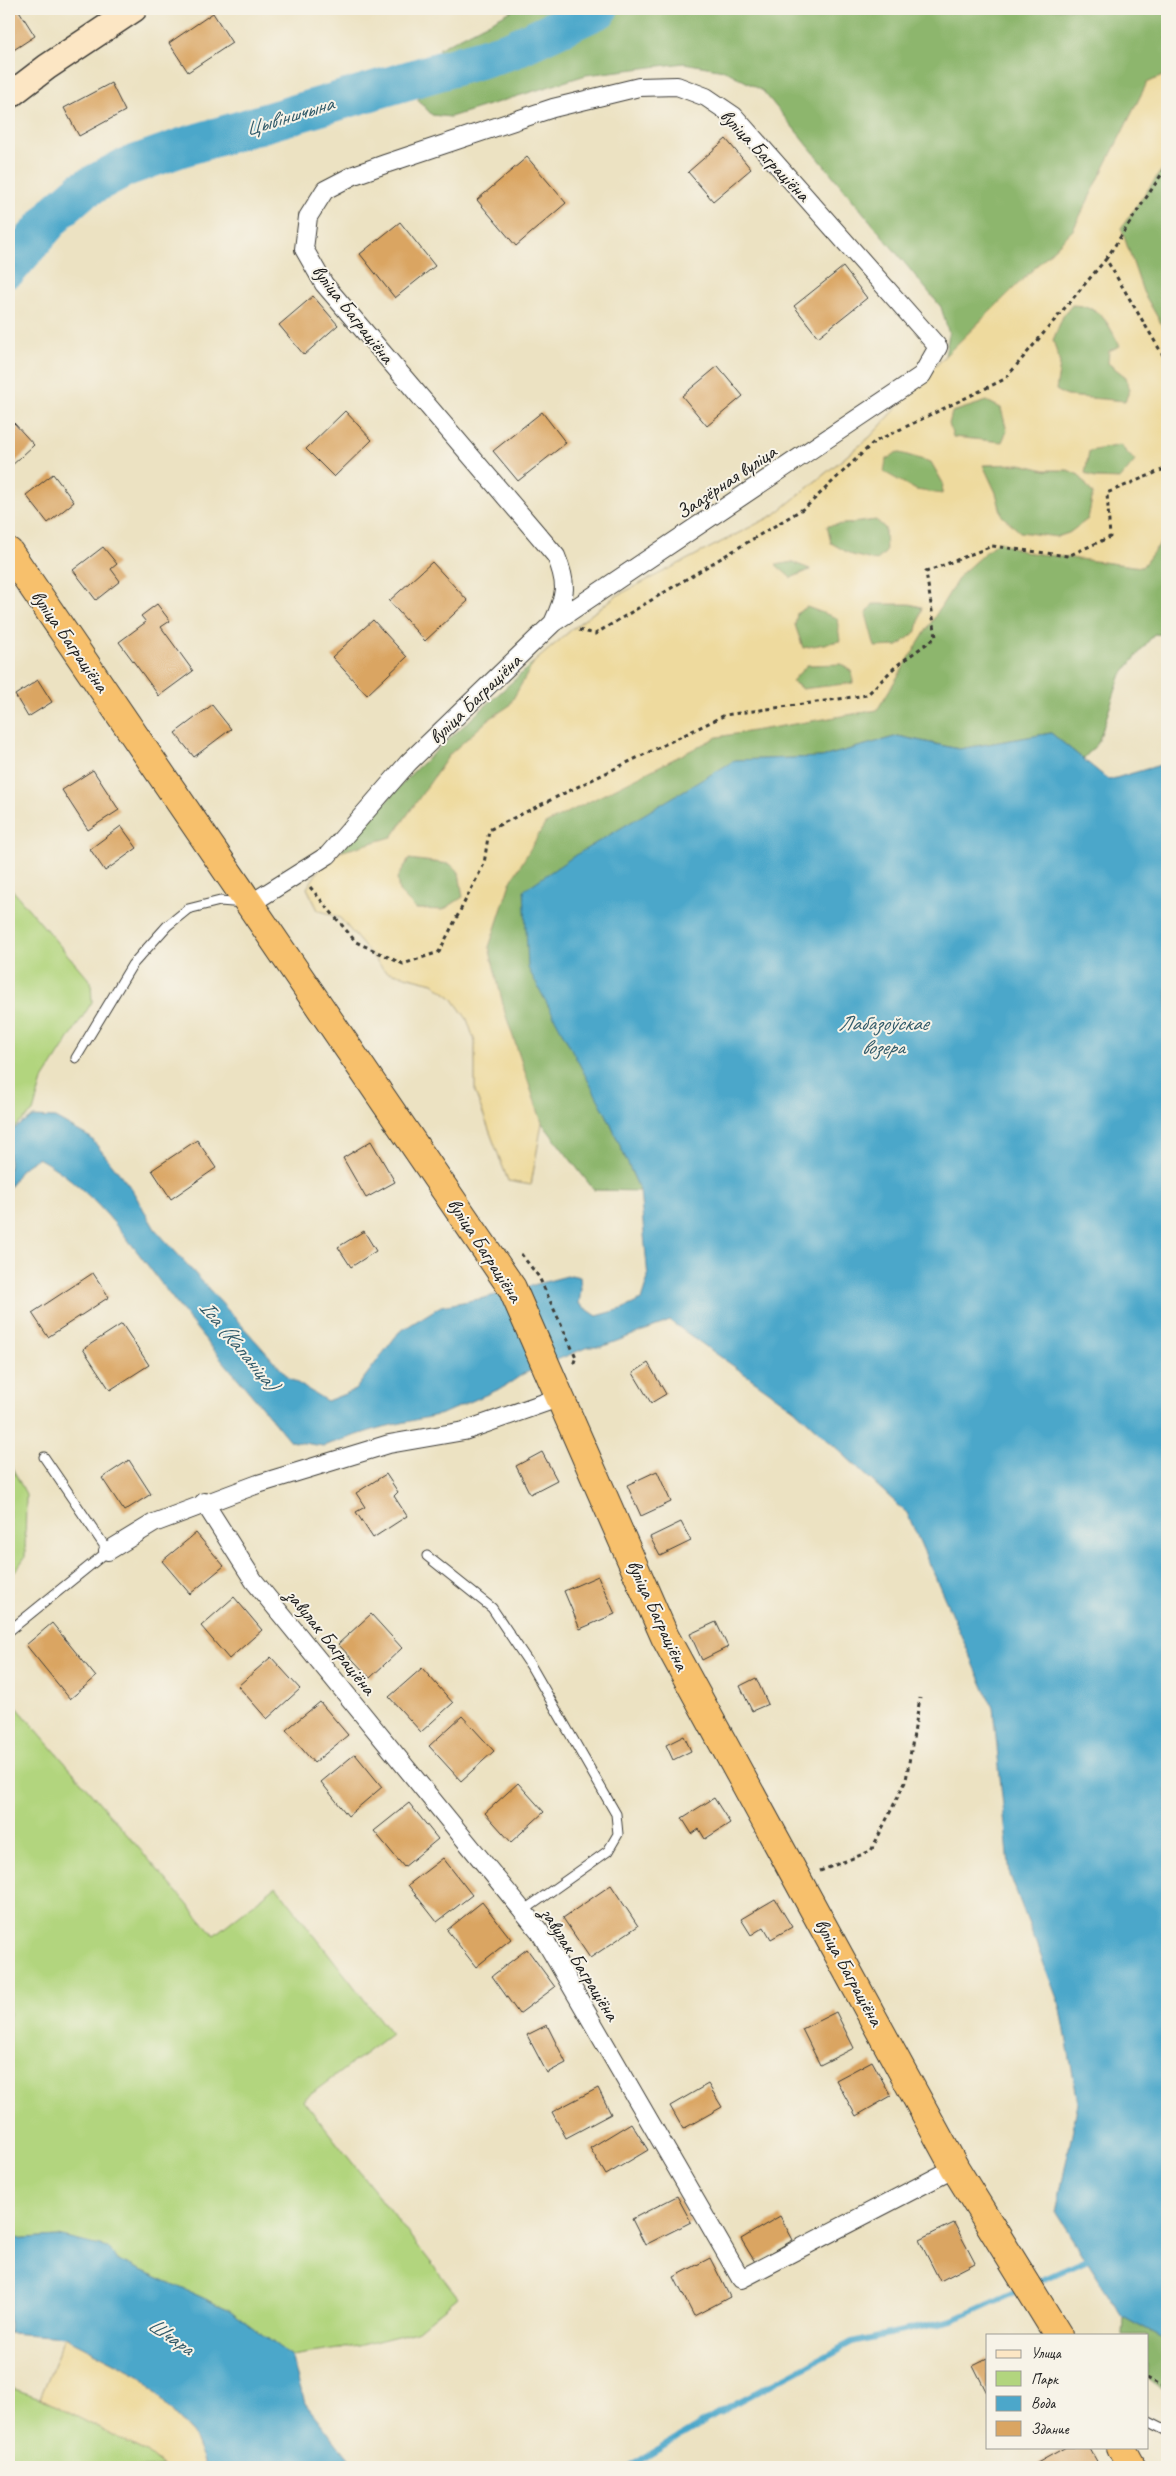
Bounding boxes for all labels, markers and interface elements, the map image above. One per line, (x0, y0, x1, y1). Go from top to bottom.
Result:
water label: Цывіншчына (242, 90, 338, 142)
street label: вуліца Баграціёна (715, 103, 816, 207)
street label: вуліца Баграціёна (306, 259, 400, 370)
street label: Заазёрная вуліца (671, 439, 783, 526)
street label: вуліца Баграціёна (26, 585, 115, 698)
street label: вуліца Баграціёна (423, 648, 527, 749)
water label: Лабазоўскае возера (838, 1010, 931, 1060)
street label: вуліца Баграціёна (442, 1193, 529, 1308)
water label: Іса (Капаніца) (194, 1295, 287, 1399)
street label: вуліца Баграціёна (621, 1556, 695, 1675)
street label: завулак Баграціёна (278, 1582, 382, 1702)
street label: завулак Баграціёна (533, 1900, 626, 2027)
street label: вуліца Баграціёна (809, 1914, 889, 2031)
water label: Шчара (143, 2311, 201, 2362)
legend (986, 2334, 1148, 2448)
text: Улица (1031, 2344, 1062, 2363)
text: Парк (1031, 2370, 1059, 2389)
text: Вода (1031, 2394, 1056, 2413)
text: Здание (1031, 2420, 1070, 2439)

